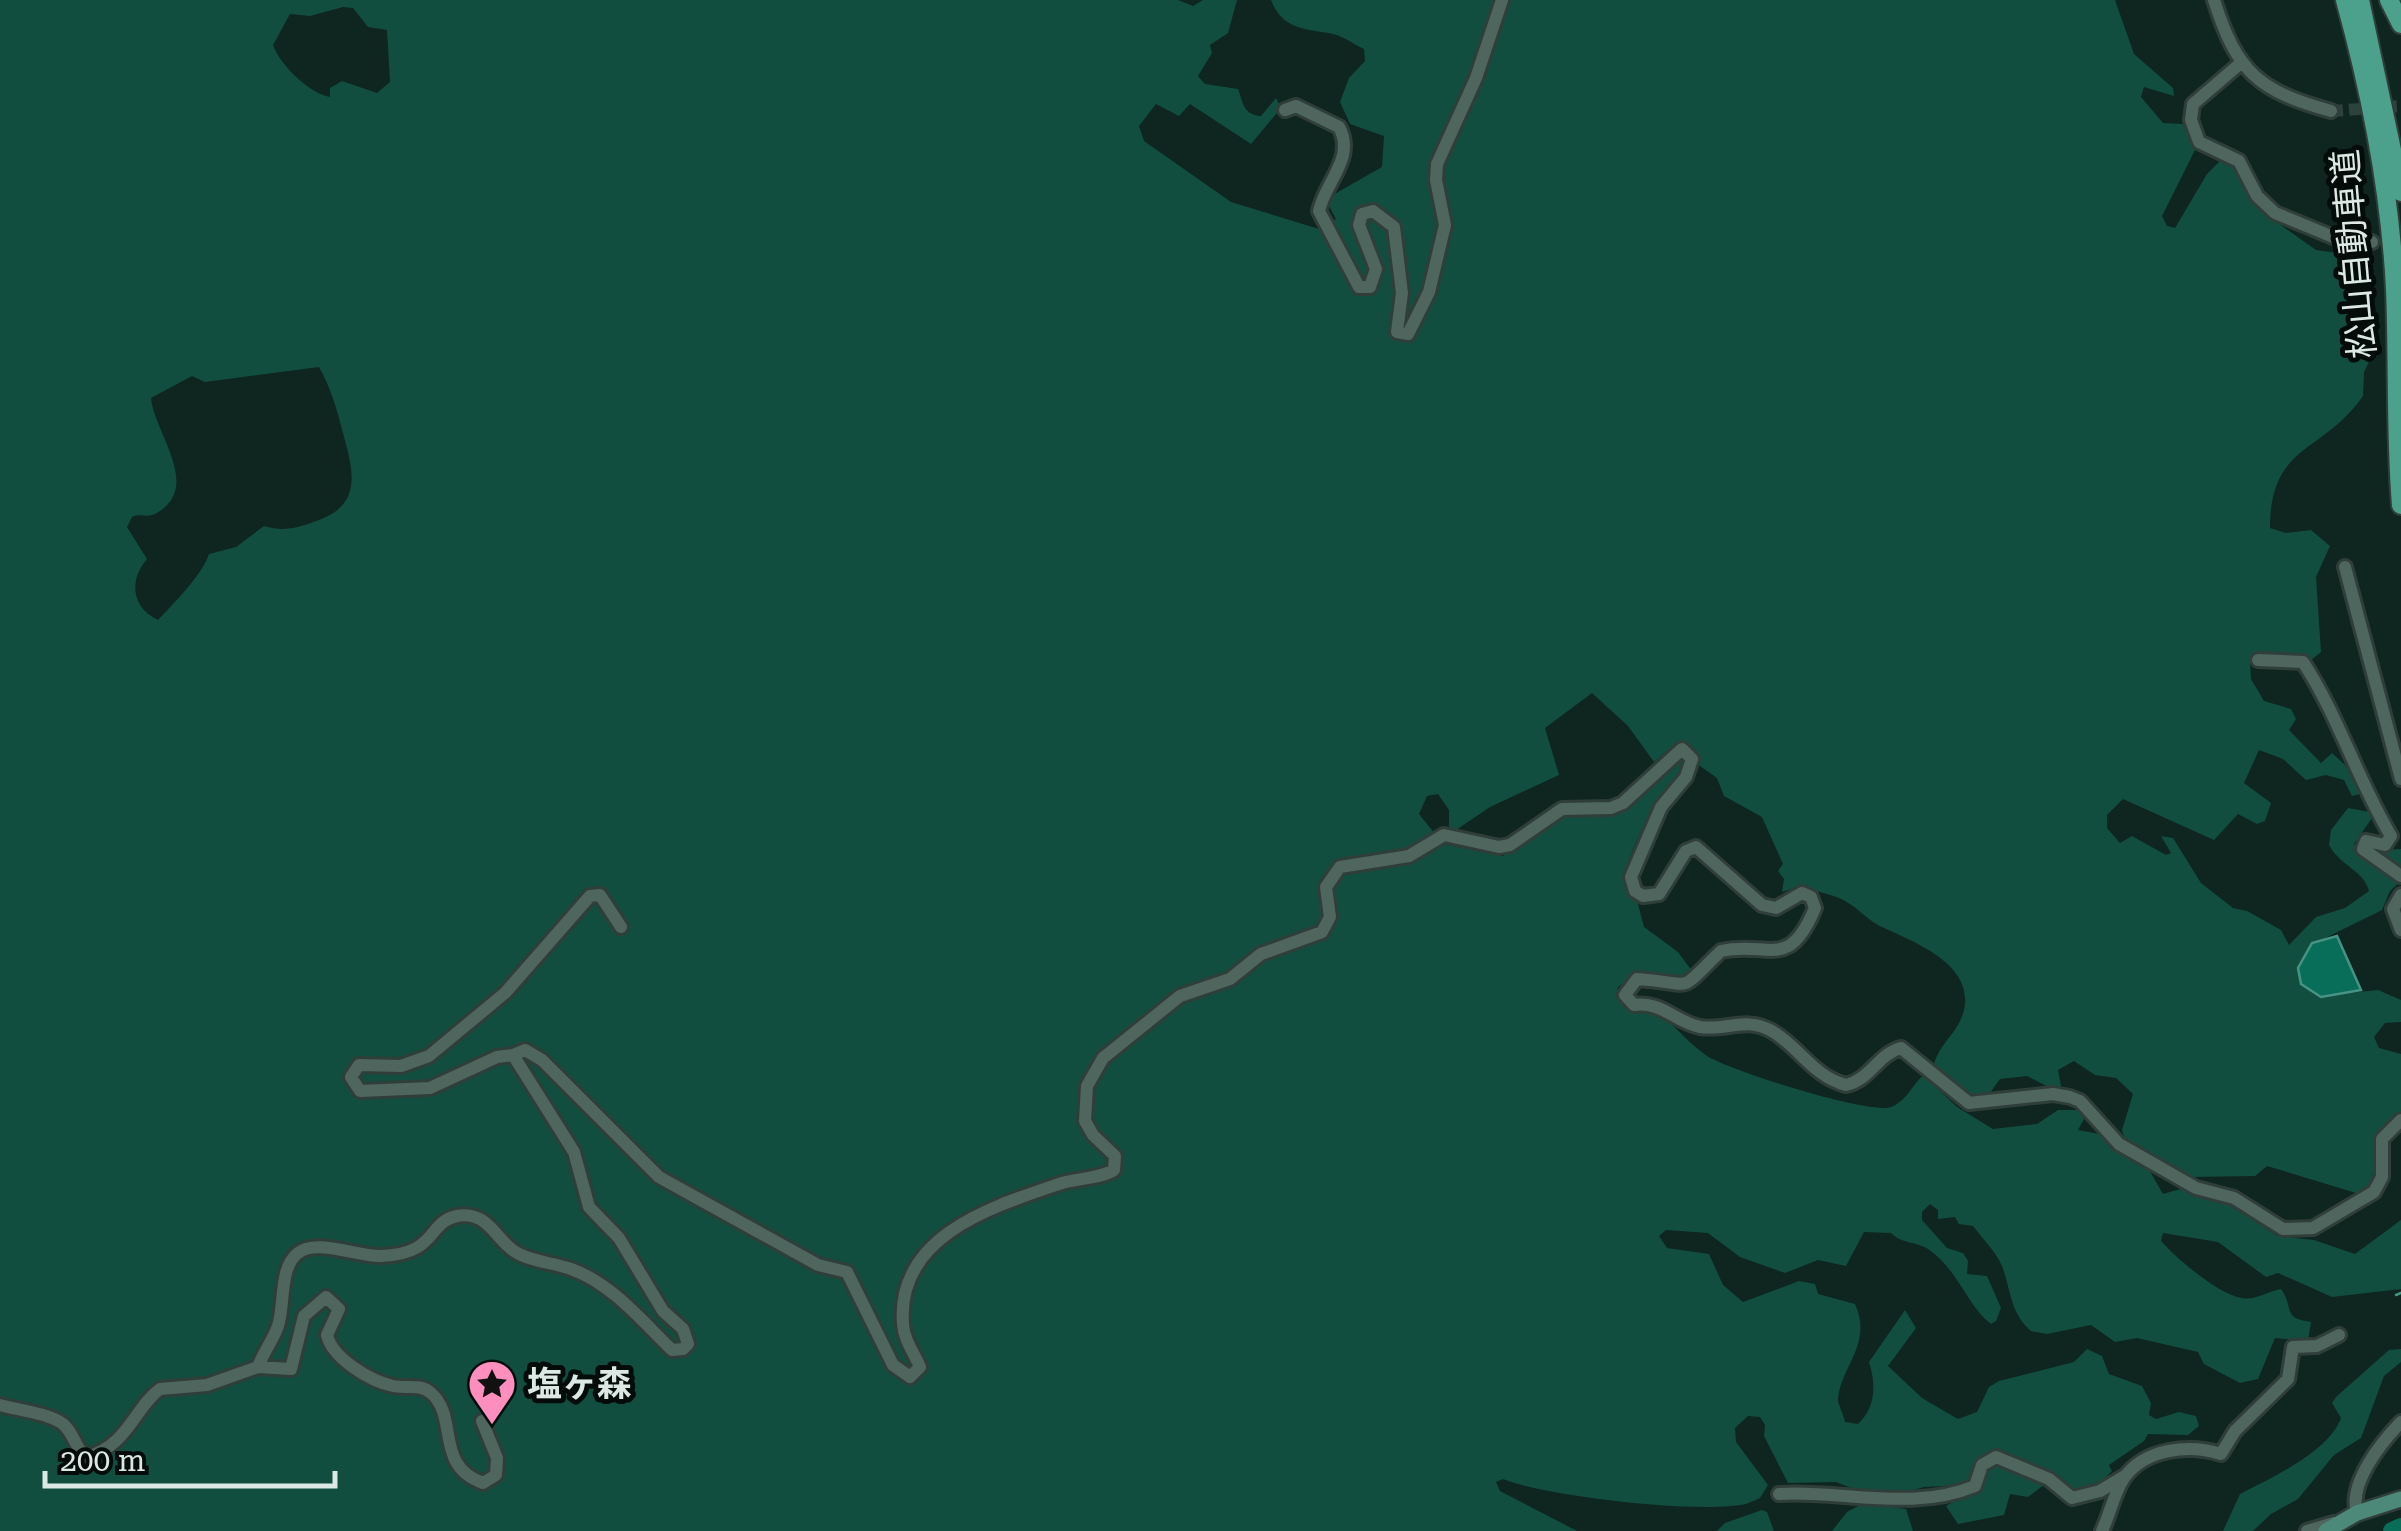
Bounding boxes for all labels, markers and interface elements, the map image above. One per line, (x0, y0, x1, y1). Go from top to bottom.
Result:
street label: 松山自動車道 (2325, 148, 2384, 360)
place icon: 塩ヶ森 (466, 1358, 518, 1426)
place label: 塩ヶ森 (527, 1364, 632, 1405)
scale bar (45, 1426, 335, 1488)
text: 200 m (60, 1443, 145, 1478)

